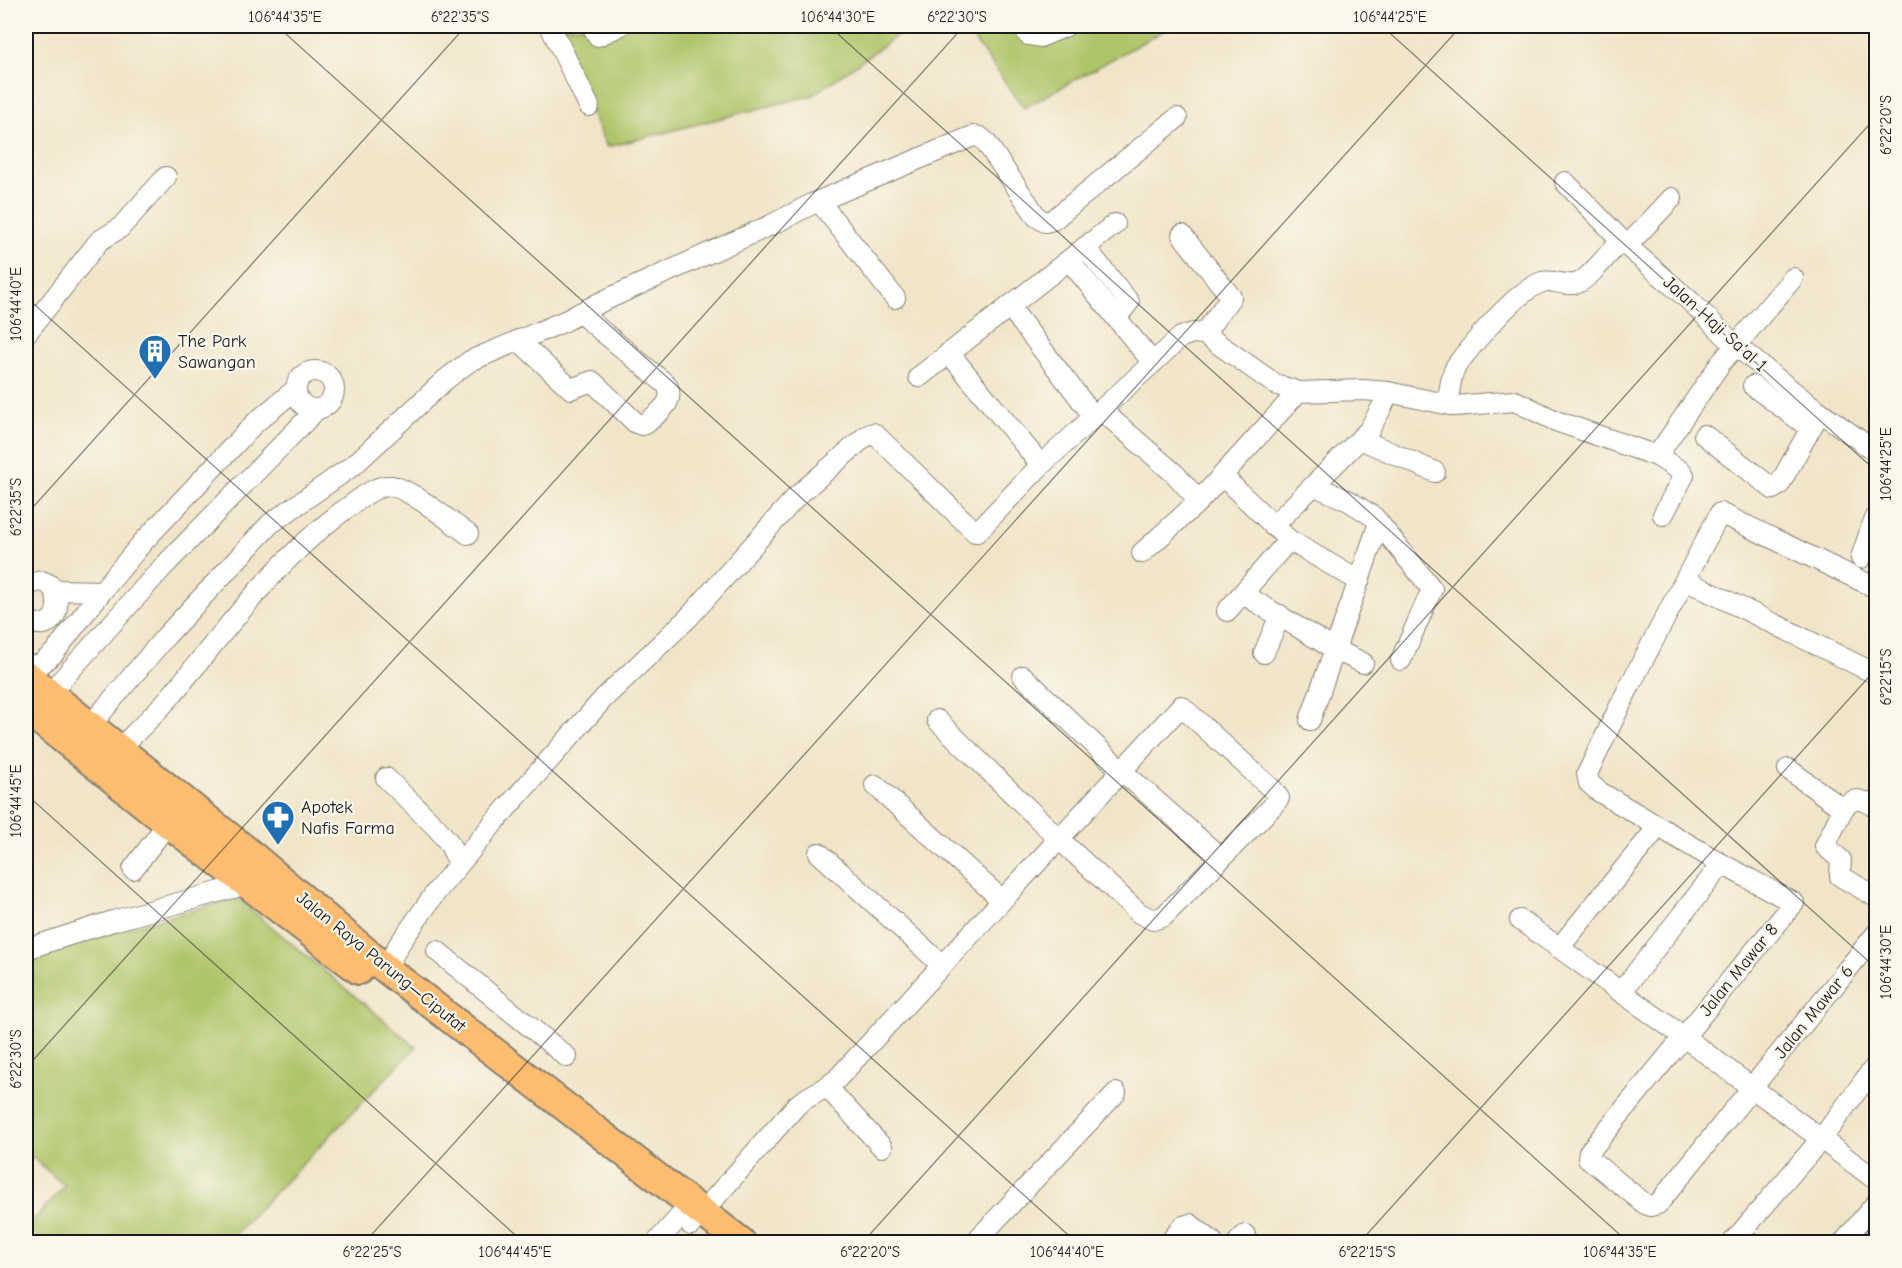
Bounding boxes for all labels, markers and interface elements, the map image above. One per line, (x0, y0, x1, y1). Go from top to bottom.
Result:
text: 106°44'35"E (248, 8, 322, 26)
text: 6°22'35"S (431, 8, 489, 26)
text: 106°44'30"E (801, 8, 875, 26)
text: 6°22'30"S (927, 8, 987, 26)
text: 106°44'25"E (1353, 8, 1427, 26)
text: 6°22'20"S (1877, 95, 1895, 155)
text: 106°44'40"E (7, 267, 25, 341)
street label: Jalan Haji Sa'al 1 (1659, 272, 1771, 376)
place label: The Park Sawangan (178, 331, 256, 373)
building icon: The Park Sawangan (137, 333, 173, 380)
text: 106°44'25"E (1877, 427, 1895, 501)
text: 6°22'35"S (7, 478, 25, 536)
text: 6°22'15"S (1877, 649, 1895, 705)
text: 106°44'45"E (7, 765, 25, 837)
place label: Apotek Nafis Farma (301, 797, 395, 839)
pharmacy icon: Apotek Nafis Farma (260, 799, 296, 846)
street label: Jalan Raya Parung—Ciputat (292, 887, 471, 1037)
street label: Jalan Mawar 8 (1695, 919, 1783, 1021)
text: 106°44'30"E (1877, 925, 1895, 999)
street label: Jalan Mawar 6 (1770, 961, 1858, 1063)
text: 6°22'30"S (7, 1029, 25, 1089)
text: 6°22'25"S (343, 1243, 401, 1261)
text: 106°44'45"E (479, 1243, 551, 1261)
text: 6°22'20"S (840, 1243, 900, 1261)
text: 106°44'40"E (1030, 1243, 1104, 1261)
text: 6°22'15"S (1339, 1243, 1395, 1261)
text: 106°44'35"E (1583, 1243, 1657, 1261)

